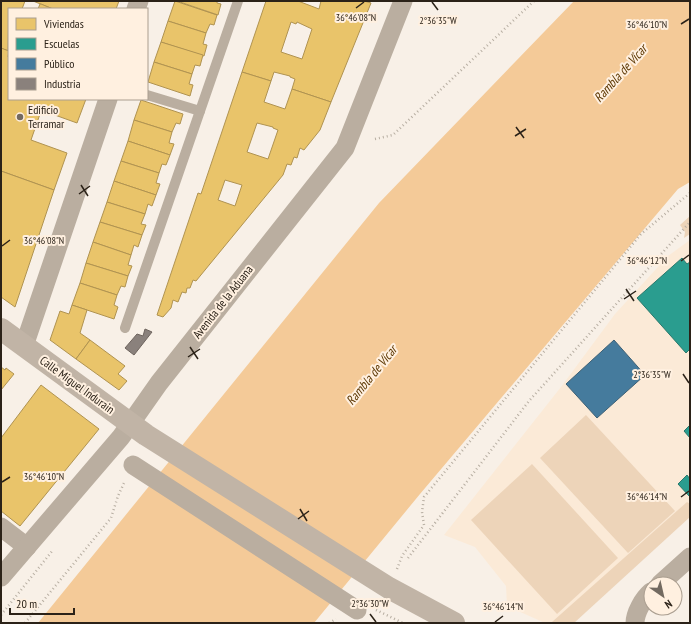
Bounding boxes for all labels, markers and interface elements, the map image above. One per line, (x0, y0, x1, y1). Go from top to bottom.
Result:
legend (8, 8, 148, 100)
text: 36°46'08"N (336, 11, 376, 24)
text: 2°36'35"W (419, 14, 457, 27)
text: Viviendas (43, 16, 84, 31)
text: 36°46'10"N (627, 18, 667, 31)
text: Escuelas (44, 36, 79, 51)
water label: Rambla de Vícar (590, 39, 652, 106)
text: Público (44, 56, 74, 71)
text: Industria (44, 76, 81, 91)
place label: Edificio Terramar (28, 102, 65, 131)
marker: Edificio Terramar (15, 112, 25, 122)
text: 36°46'08"N (24, 234, 64, 247)
text: 36°46'12"N (627, 254, 667, 267)
street label: Avenida de la Aduana (189, 262, 256, 341)
water label: Rambla de Vícar (342, 340, 402, 409)
street label: Calle Miguel Indurain (37, 352, 118, 417)
text: 2°36'35"W (633, 368, 671, 381)
text: 36°46'10"N (24, 470, 64, 483)
text: 36°46'14"N (627, 490, 667, 503)
north arrow (643, 576, 683, 616)
scale bar (10, 590, 74, 616)
text: 20 m (16, 596, 37, 611)
text: 2°36'30"W (351, 597, 389, 610)
text: N (662, 597, 675, 612)
text: 36°46'14"N (483, 600, 523, 613)

